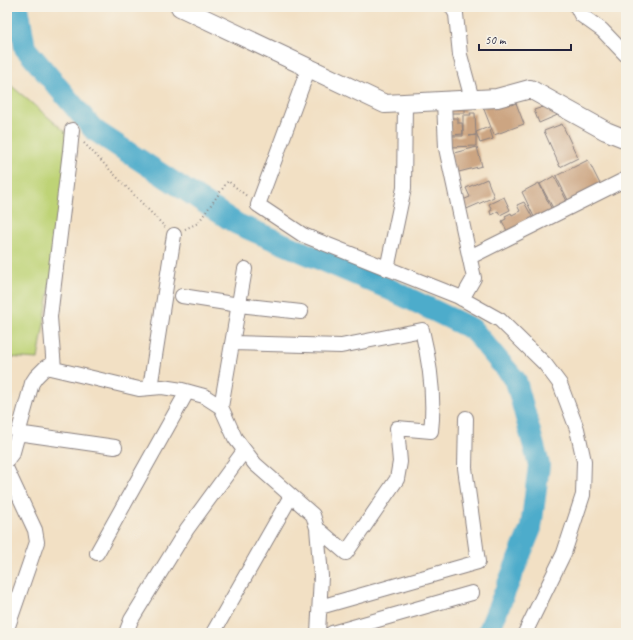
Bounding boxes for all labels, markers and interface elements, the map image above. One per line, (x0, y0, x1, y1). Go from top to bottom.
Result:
scale bar (479, 26, 571, 52)
text: 50 m (485, 32, 507, 48)

